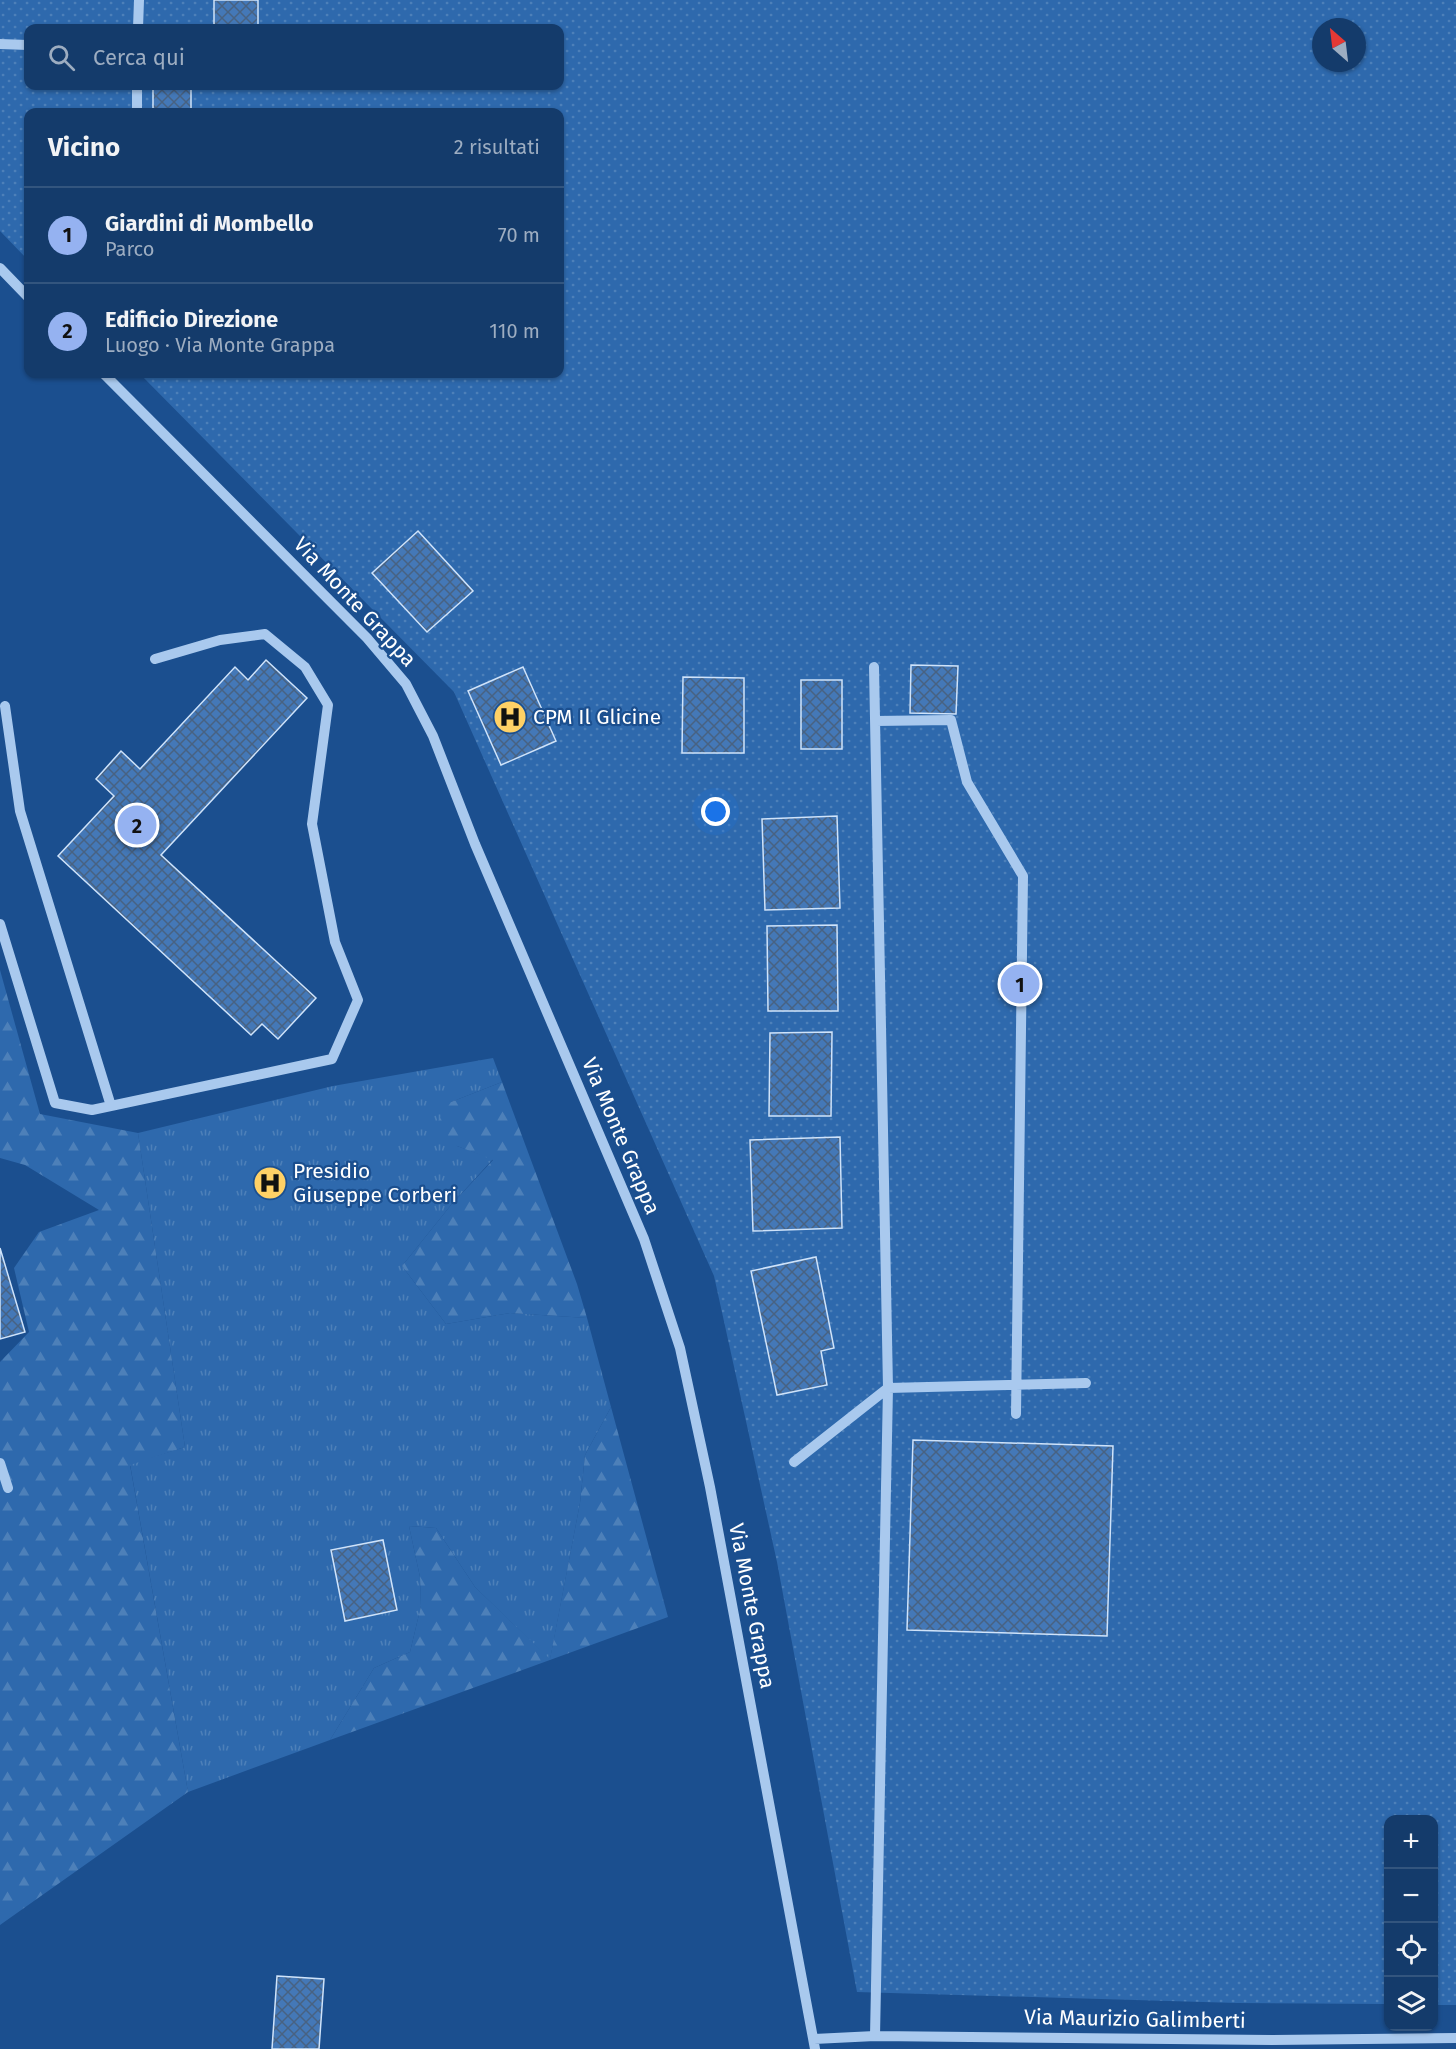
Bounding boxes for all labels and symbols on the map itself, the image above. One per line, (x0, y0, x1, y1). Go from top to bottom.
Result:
north arrow (1312, 18, 1366, 72)
street label: Via Monte Grappa (288, 532, 422, 672)
hospital icon: CPM Il Glicine (492, 699, 528, 735)
place label: CPM Il Glicine (533, 704, 661, 730)
your location (701, 797, 730, 826)
pin: 2 (118, 802, 156, 848)
pin: 1 (1000, 962, 1040, 1006)
street label: Via Monte Grappa (576, 1054, 666, 1218)
place label: Presidio Giuseppe Corberi (293, 1158, 457, 1208)
hospital icon: Presidio Giuseppe Corberi (252, 1165, 288, 1201)
street label: Via Monte Grappa (723, 1521, 781, 1691)
street label: Via Maurizio Galimberti (1024, 2004, 1246, 2034)

